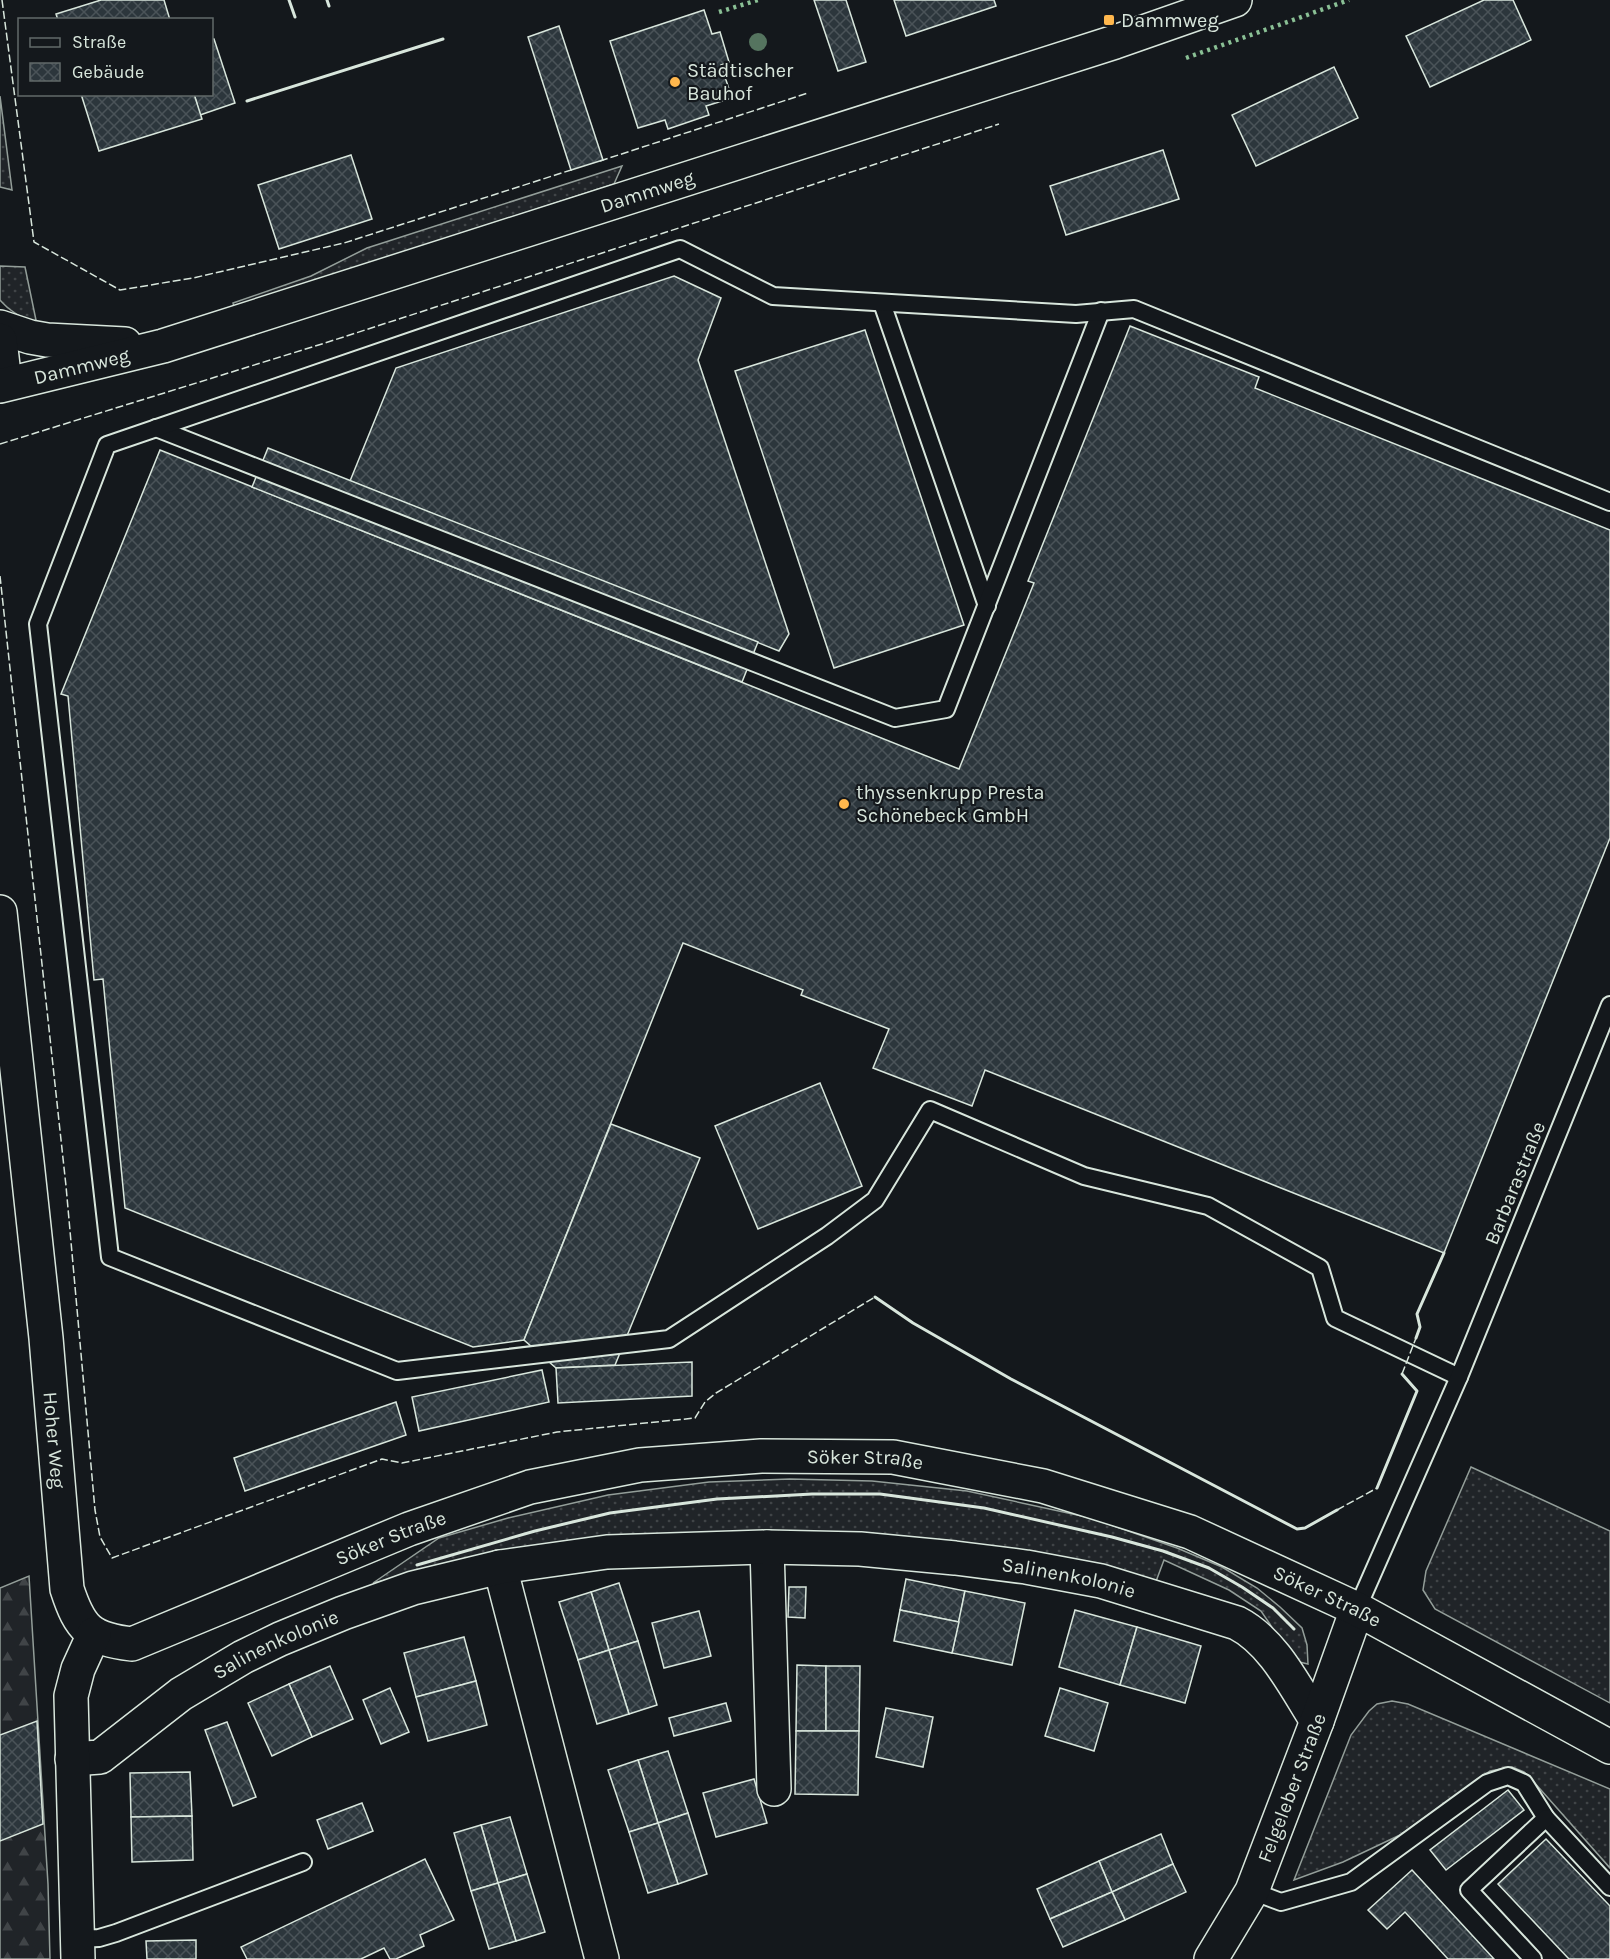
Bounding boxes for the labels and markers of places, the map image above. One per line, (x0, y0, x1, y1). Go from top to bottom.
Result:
place label: Dammweg (1121, 9, 1219, 32)
marker: Dammweg (1102, 13, 1116, 27)
place label: Städtischer Bauhof (687, 59, 794, 105)
marker: Städtischer Bauhof (668, 75, 682, 89)
place label: thyssenkrupp Presta Schönebeck GmbH (856, 781, 1045, 827)
marker: thyssenkrupp Presta Schönebeck GmbH (837, 797, 851, 811)

